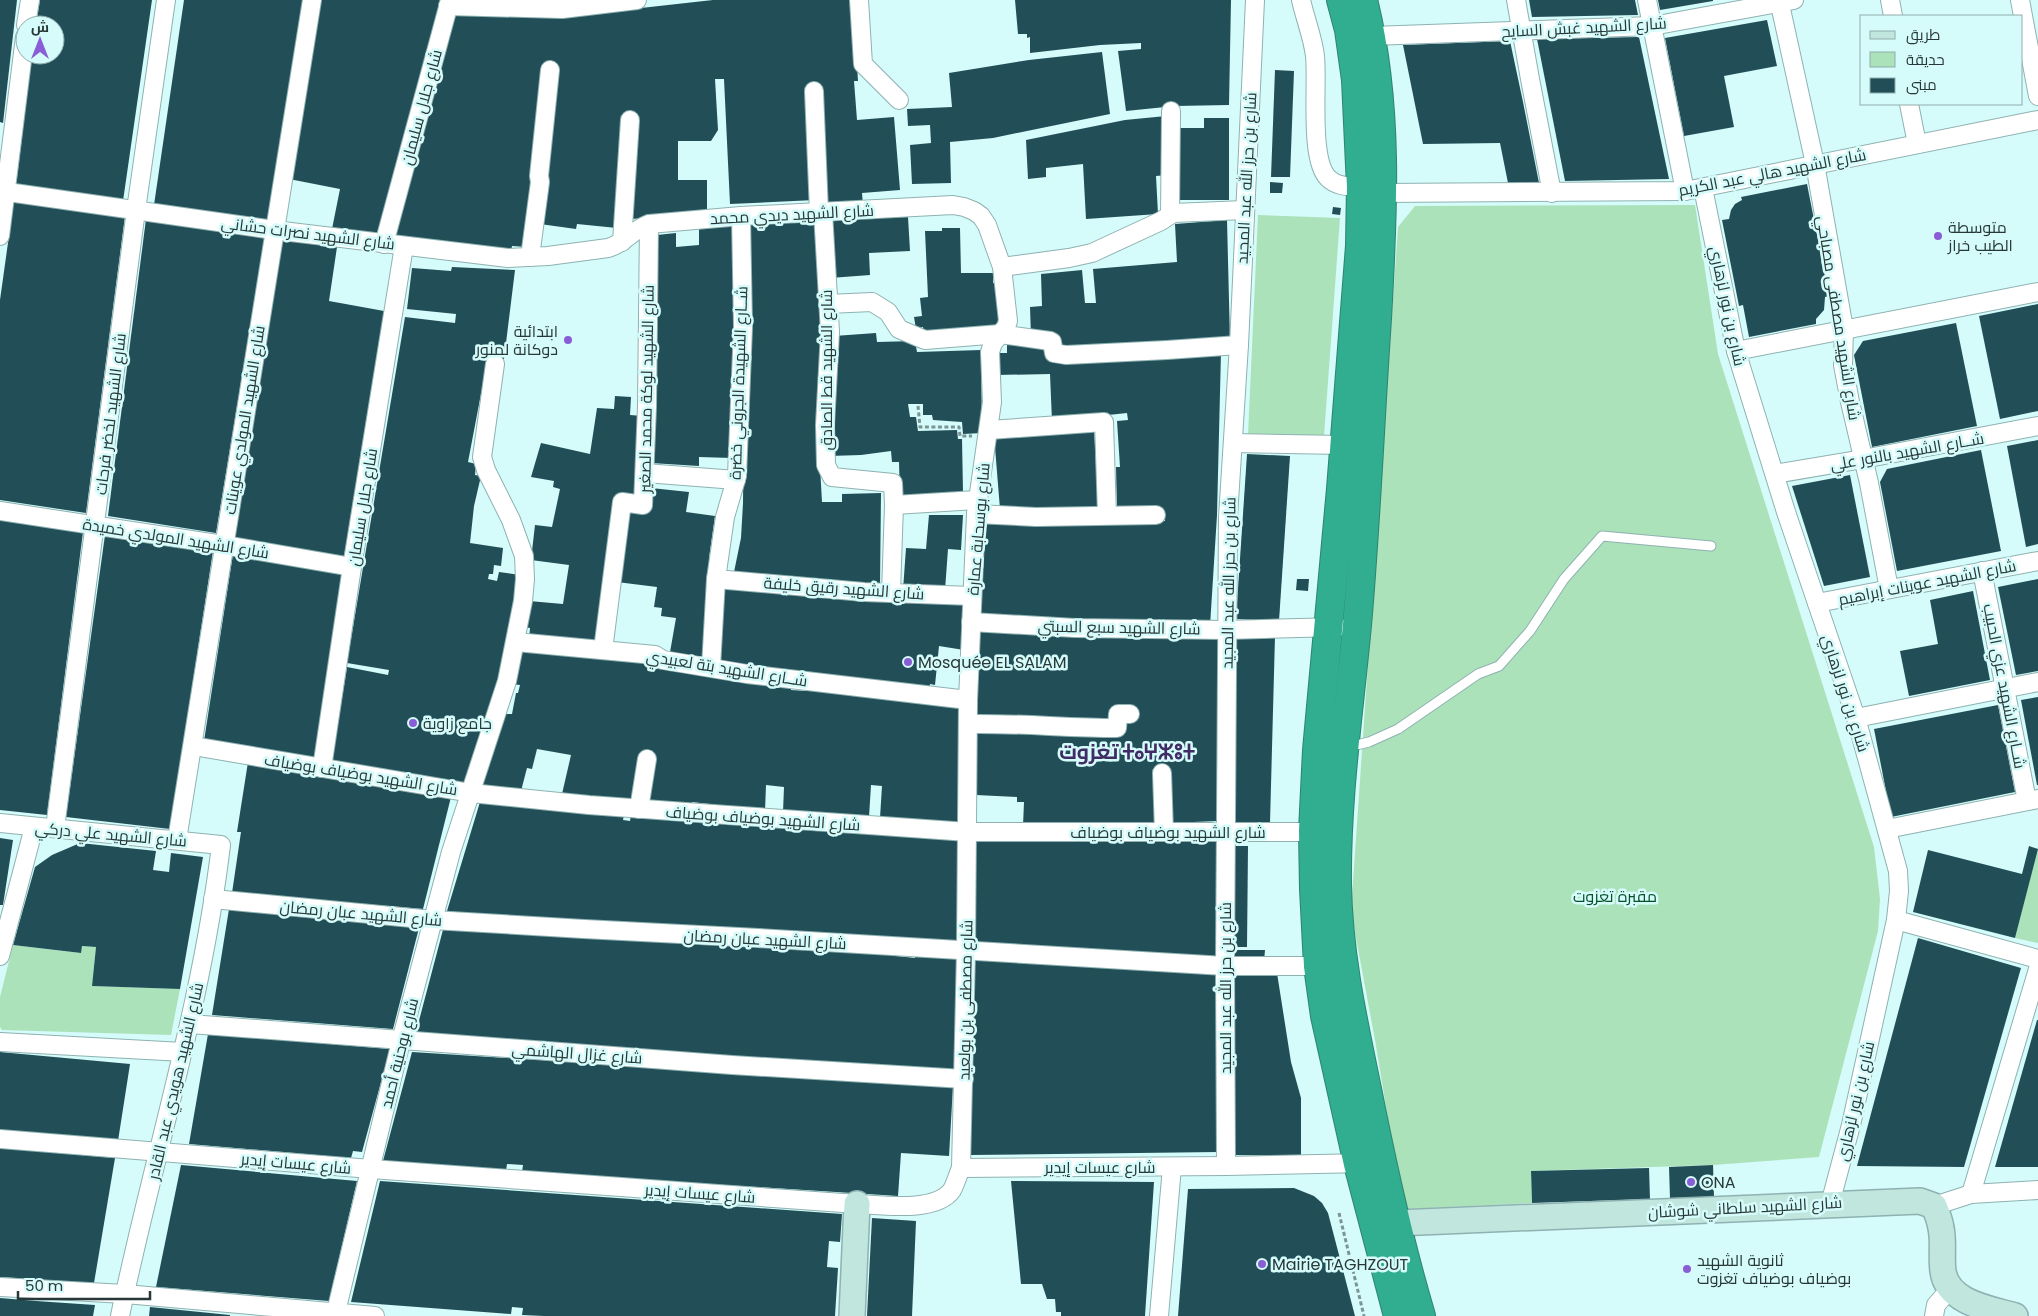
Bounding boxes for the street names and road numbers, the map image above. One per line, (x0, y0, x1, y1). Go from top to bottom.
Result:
street label: شارع الشهيد غبش السايح (1501, 12, 1667, 43)
street label: شارع جلال سليمان (395, 47, 448, 168)
street label: شارع بن حرز الله عبد المجيد (1231, 92, 1262, 265)
street label: شارع الشهيد هالي عبد الكريم (1676, 143, 1868, 204)
street label: شارع الشهيد ديدي محمد (709, 199, 875, 232)
street label: شارع الشهيد نصرات حشاني (219, 211, 396, 258)
street label: شارع الشهيد مصطفى مصباحي (1809, 214, 1866, 422)
street label: شارع بن نور لزهاري (1702, 244, 1751, 369)
street label: شارع الشهيد لوكة محمد الصغير (633, 285, 660, 494)
street label: شــارع الشهيدة الجروني خضرة (724, 286, 755, 480)
street label: شارع الشهيد قط الصادق (815, 289, 838, 451)
street label: شارع الشهيد المولدي عوينات (218, 324, 273, 517)
street label: شارع الشهيد لخضر فرحات (89, 332, 132, 496)
street label: شــارع الشهيد بالنور علي (1828, 427, 1986, 478)
street label: شارع جلال سليمان (342, 447, 383, 568)
street label: شارع بوسحابة عمارة (961, 462, 996, 596)
street label: شارع بن حرز الله عبد المجيد (1216, 497, 1241, 669)
street label: شارع الشهيد المولدي خميدة (81, 512, 271, 567)
street label: شارع الشهيد عوينات إبراهيم (1836, 554, 2018, 611)
street label: شارع الشهيد رقيق خليفة (763, 571, 925, 606)
street label: شــارع الشهيد عزي الحبيب (1975, 602, 2032, 771)
street label: شارع الشهيد سبع السبتي (1037, 615, 1201, 642)
street label: شارع بن نور لزهاري (1814, 631, 1875, 755)
street label: شــارع الشهيد بتة لعبيدي (644, 644, 809, 695)
street label: شارع الشهيد بوضياف بوضياف (263, 748, 459, 801)
street label: شارع الشهيد بوضياف بوضياف (665, 800, 861, 837)
street label: شارع الشهيد علي دركي (34, 816, 188, 855)
street label: شارع الشهيد بوضياف بوضياف (1070, 821, 1266, 844)
street label: شارع الشهيد عبان رمضان (279, 895, 443, 932)
street label: شارع بن حرز الله عبد المجيد (1214, 902, 1237, 1074)
street label: شارع مصطفى بن بولعيد (953, 919, 978, 1081)
street label: شارع الشهيد عبان رمضان (683, 924, 847, 955)
street label: شارع الشهيد هويدي عبد القادر (141, 980, 211, 1183)
street label: شارع بوحنية أحمد (375, 995, 424, 1111)
street label: شارع غزال الهاشمي (511, 1037, 643, 1072)
street label: شارع بن نور لزهاري (1831, 1039, 1882, 1164)
street label: شارع عيسات إيدير (239, 1147, 352, 1180)
street label: شارع عيسات إيدير (1043, 1156, 1156, 1179)
street label: شارع عيسات إيدير (643, 1178, 756, 1209)
street label: شارع الشهيد سلطاني شوشان (1647, 1191, 1843, 1226)

